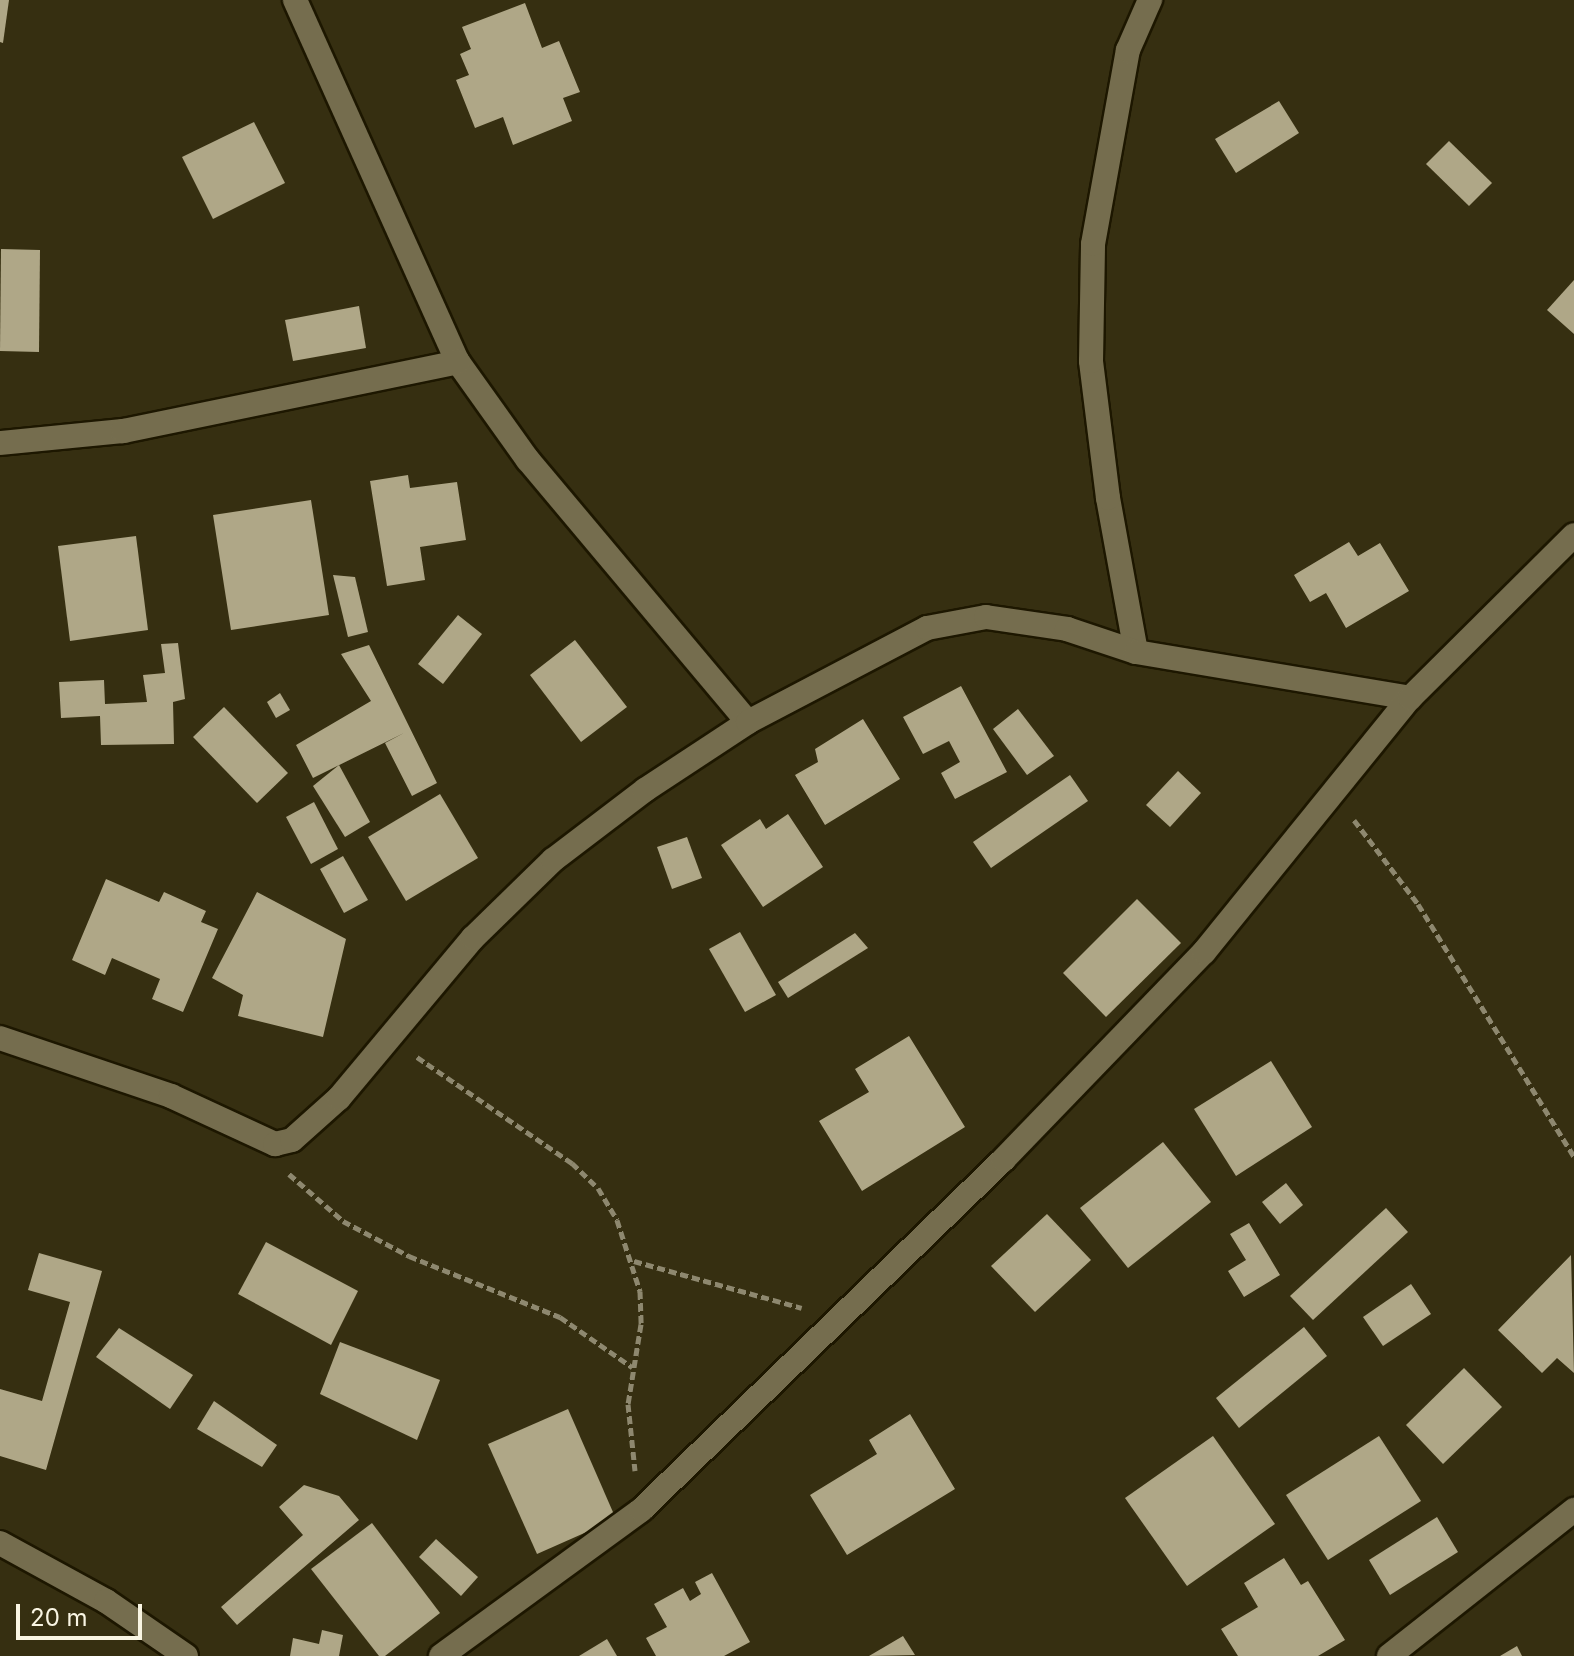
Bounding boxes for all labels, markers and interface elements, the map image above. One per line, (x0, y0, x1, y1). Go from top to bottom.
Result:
scale bar (20, 1588, 146, 1638)
text: 20 m (30, 1603, 88, 1632)

